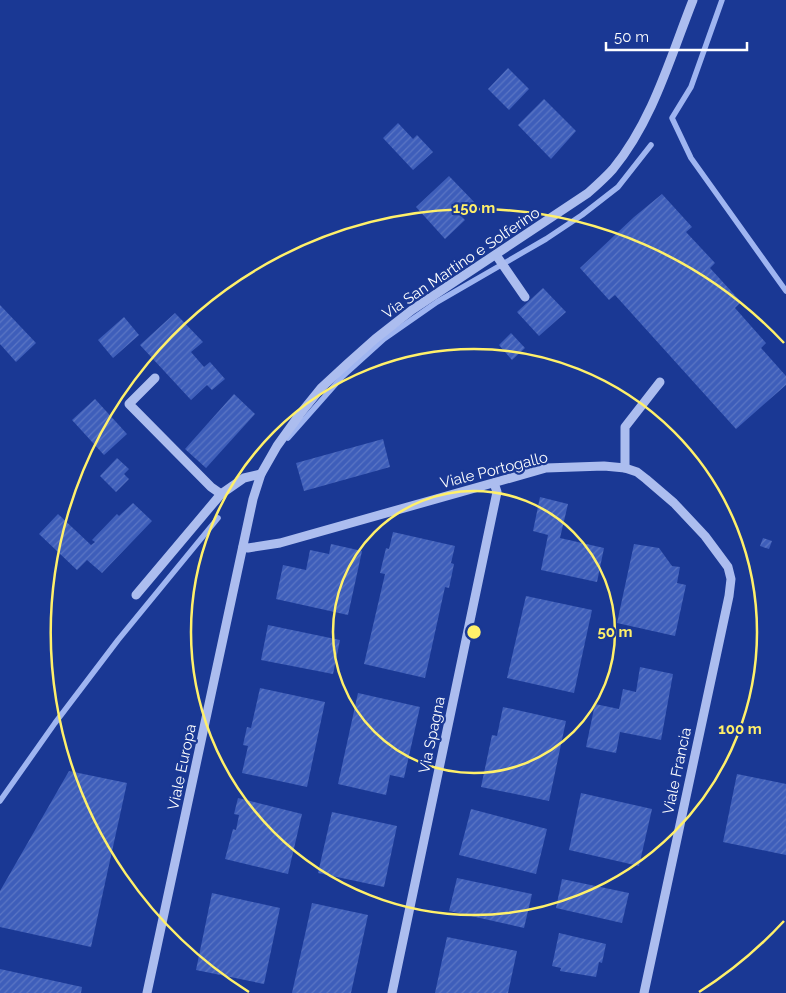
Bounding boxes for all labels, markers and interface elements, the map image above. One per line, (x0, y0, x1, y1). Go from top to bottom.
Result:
scale bar (606, 20, 747, 52)
text: 50 m (614, 28, 649, 46)
text: 150 m (453, 199, 495, 217)
street label: Via San Martino e Solferino (379, 203, 543, 322)
street label: Viale Portogallo (438, 448, 550, 492)
centre of rings (465, 623, 483, 641)
text: 50 m (597, 623, 633, 641)
street label: Via Spagna (415, 695, 449, 775)
text: 100 m (718, 720, 762, 738)
street label: Viale Europa (164, 722, 200, 812)
street label: Viale Francia (659, 726, 695, 816)

